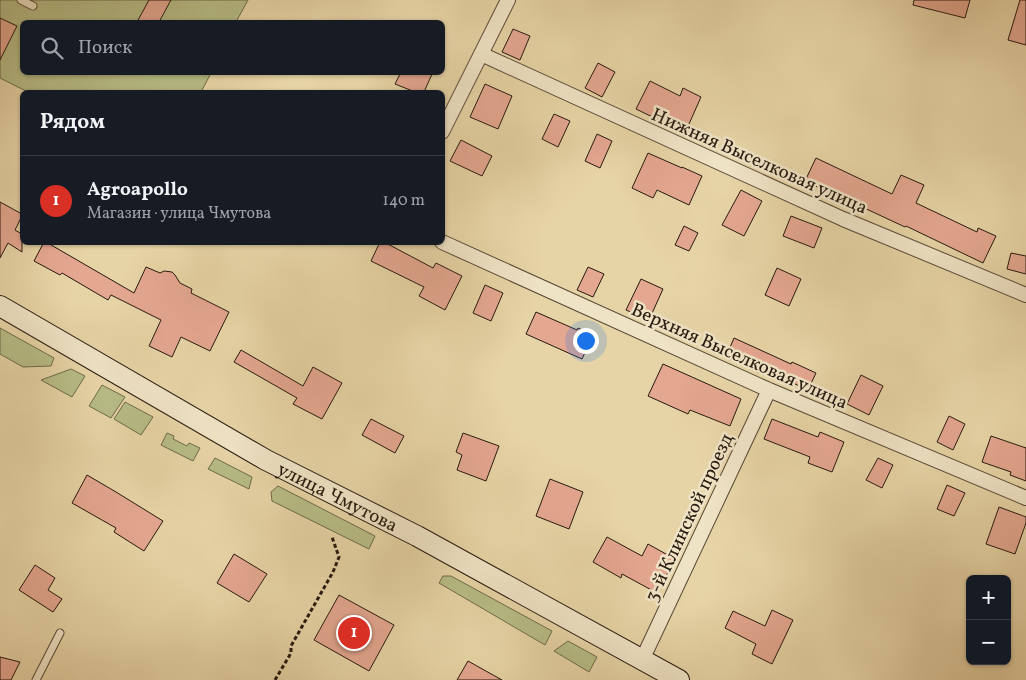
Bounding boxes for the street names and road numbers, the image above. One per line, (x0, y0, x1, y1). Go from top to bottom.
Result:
street label: Нижняя Выселковая улица (647, 102, 872, 221)
street label: Верхняя Выселковая улица (627, 297, 852, 416)
street label: 3-й Клинской проезд (639, 429, 740, 606)
street label: улица Чмутова (272, 457, 402, 539)

